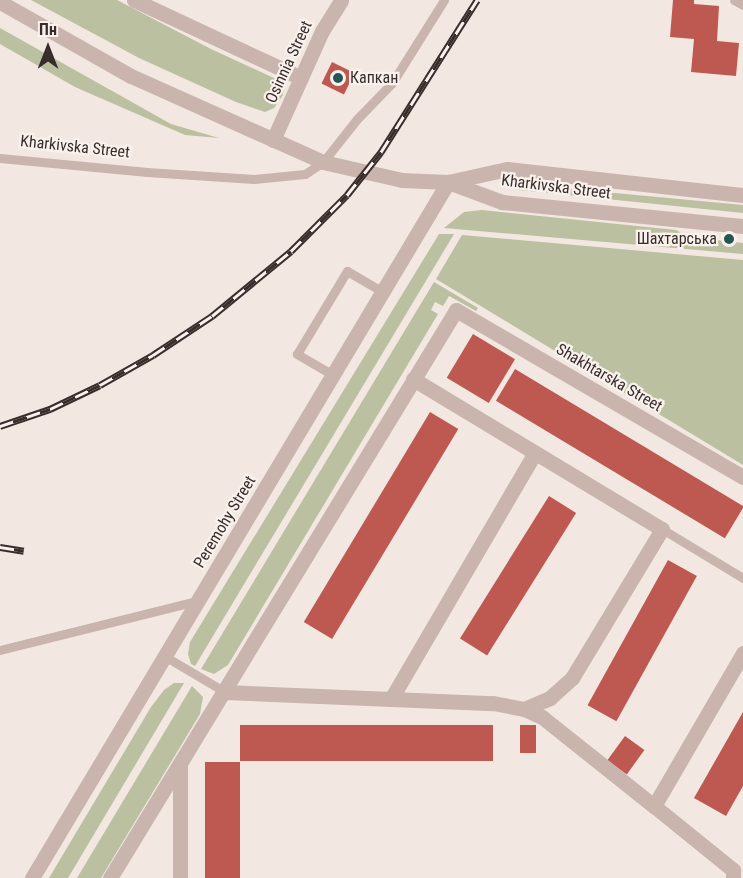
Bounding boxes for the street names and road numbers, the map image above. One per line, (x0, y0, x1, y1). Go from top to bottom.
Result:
street label: Osinnia Street (262, 18, 316, 106)
street label: Kharkivska Street (19, 132, 131, 162)
street label: Kharkivska Street (500, 171, 612, 203)
street label: Shakhtarska Street (553, 340, 665, 416)
street label: Peremohy Street (190, 472, 260, 572)

